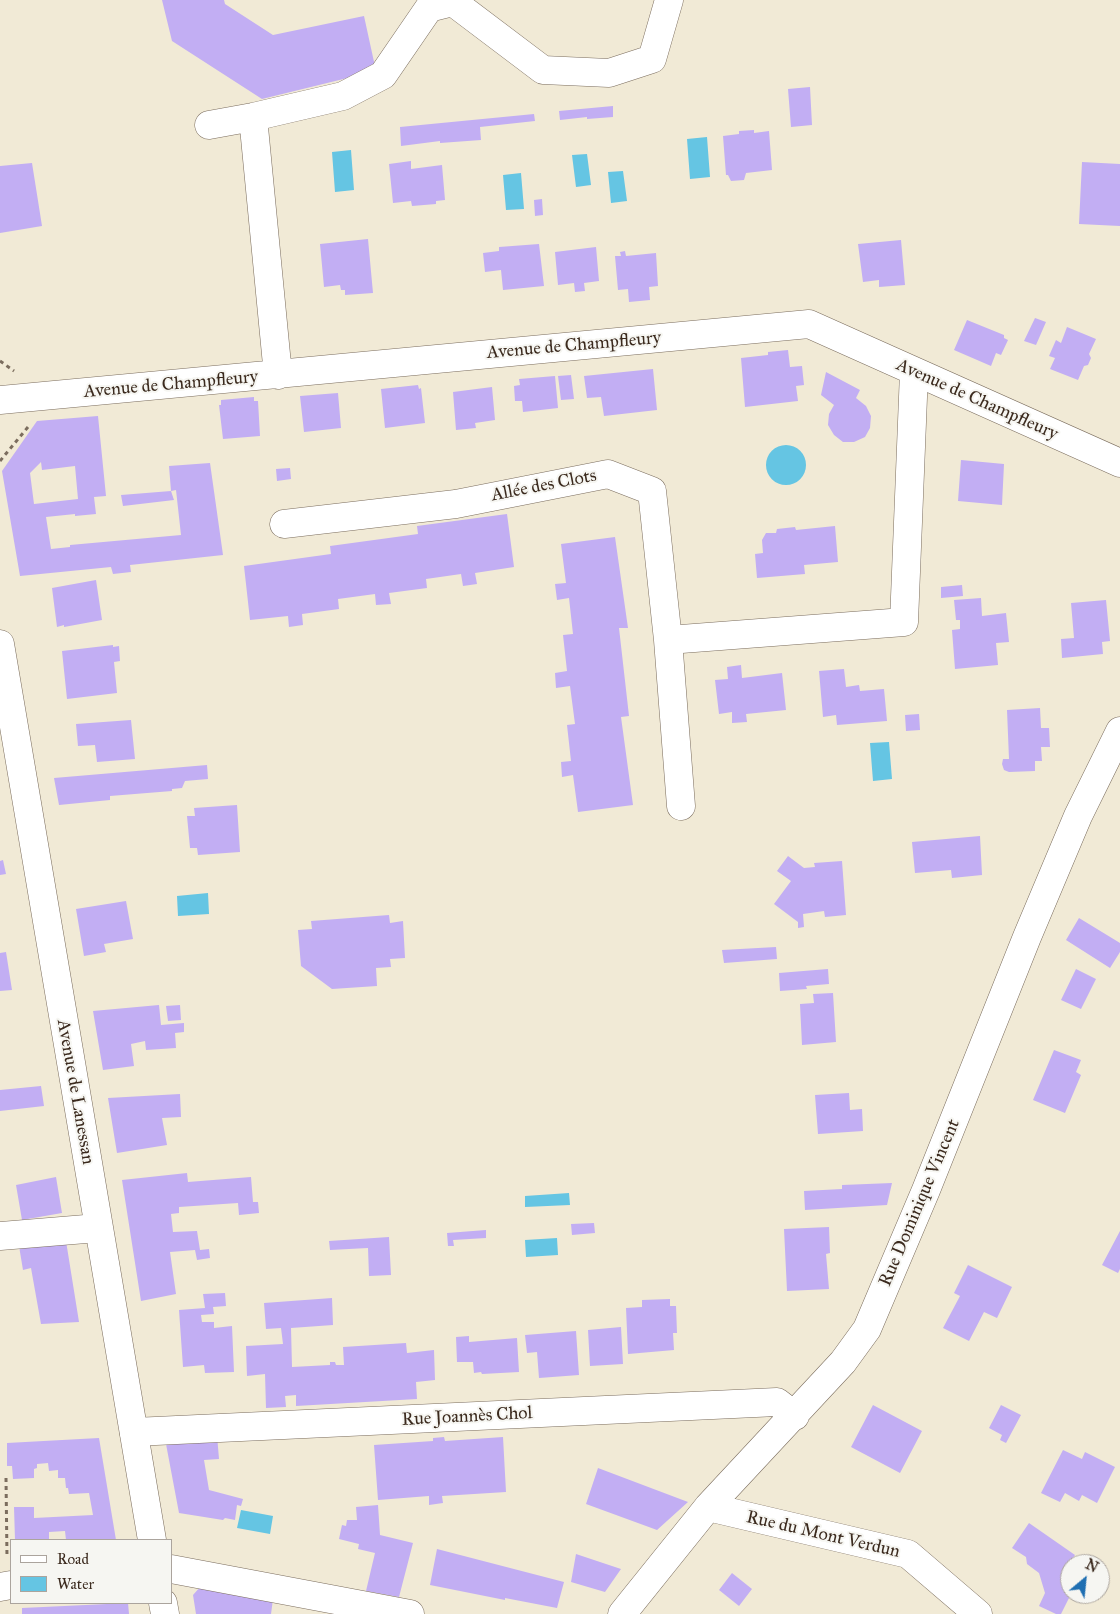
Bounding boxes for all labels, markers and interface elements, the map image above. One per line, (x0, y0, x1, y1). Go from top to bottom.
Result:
street label: Avenue de Champfleury (486, 328, 662, 364)
street label: Avenue de Champfleury (893, 355, 1061, 445)
street label: Avenue de Champfleury (83, 367, 259, 403)
street label: Allée des Clots (489, 465, 599, 507)
street label: Avenue de Lanessan (52, 1018, 98, 1166)
street label: Rue Dominique Vincent (875, 1116, 965, 1290)
street label: Rue Joannès Chol (401, 1403, 533, 1431)
street label: Rue du Mont Verdun (744, 1507, 902, 1563)
legend (10, 1539, 172, 1604)
text: Road (57, 1550, 89, 1568)
north arrow (1060, 1554, 1110, 1604)
text: N (1083, 1556, 1101, 1576)
text: Water (57, 1575, 94, 1593)

